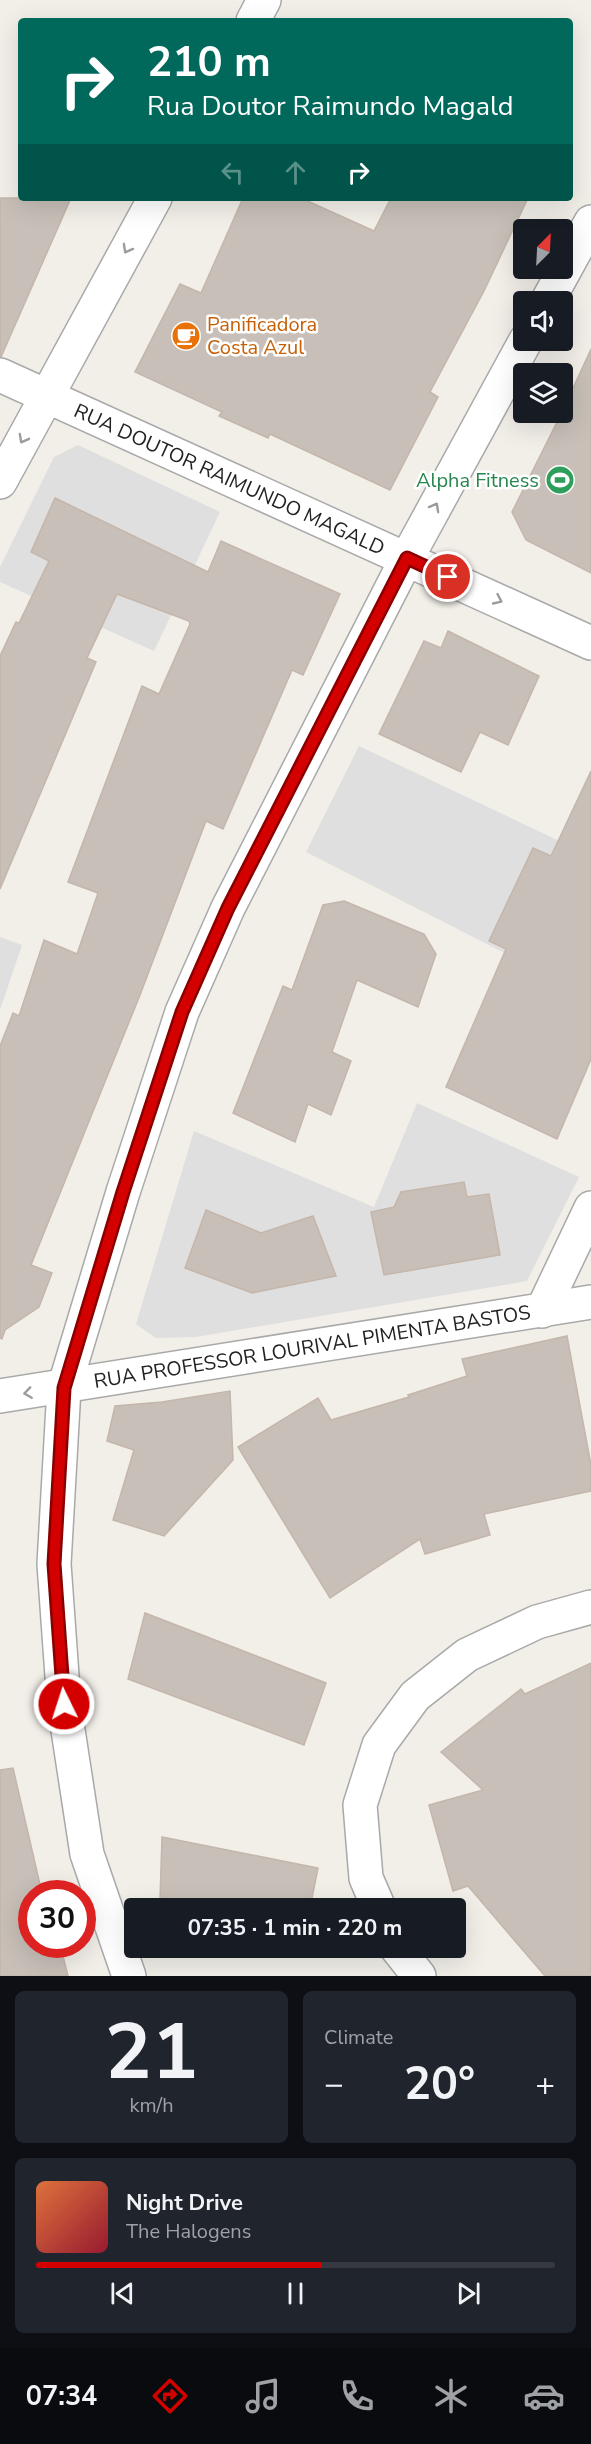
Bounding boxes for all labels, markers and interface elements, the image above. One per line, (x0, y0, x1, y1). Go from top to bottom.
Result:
text: 210 m (147, 34, 271, 91)
icon: right (48, 42, 126, 120)
text: Rua Doutor Raimundo Magald (147, 88, 514, 125)
icon: left (216, 156, 249, 189)
icon: ahead (279, 156, 312, 189)
icon: right (342, 156, 375, 189)
north arrow (513, 219, 573, 279)
map controls (513, 219, 573, 423)
one-way arrow (123, 243, 134, 253)
button: sound (513, 291, 573, 351)
place label: Panificadora Costa Azul (207, 311, 317, 361)
cafe icon: Panificadora Costa Azul (170, 320, 202, 352)
button: layers (513, 363, 573, 423)
street label: RUA DOUTOR RAIMUNDO MAGALD (70, 397, 389, 562)
one-way arrow (19, 432, 30, 443)
sports icon: Alpha Fitness (544, 464, 576, 496)
place label: Alpha Fitness (416, 467, 539, 494)
one-way arrow (428, 503, 439, 513)
pin (422, 551, 473, 602)
icon: arrive (431, 560, 464, 593)
one-way arrow (492, 593, 503, 605)
street label: RUA PROFESSOR LOURIVAL PIMENTA BASTOS (92, 1299, 533, 1395)
one-way arrow (23, 1386, 32, 1398)
position arrow (32, 1672, 96, 1736)
speed limit sign: 30 (18, 1880, 96, 1958)
text: 07:35 · 1 min · 220 m (188, 1913, 402, 1943)
text: 21 (105, 1999, 198, 2106)
text: Climate (324, 2024, 393, 2051)
text: 20° (404, 2054, 475, 2115)
text: − (324, 2062, 344, 2107)
text: + (535, 2062, 555, 2107)
text: km/h (129, 2092, 174, 2119)
text: Night Drive (126, 2188, 243, 2218)
text: The Halogens (126, 2218, 251, 2245)
icon: previous (106, 2277, 139, 2310)
icon: pause (279, 2277, 312, 2310)
icon: next (452, 2277, 485, 2310)
icon: directions (149, 2375, 191, 2417)
icon: music (242, 2375, 284, 2417)
icon: phone (336, 2375, 378, 2417)
icon: climate (430, 2375, 472, 2417)
icon: car (523, 2375, 565, 2417)
text: 07:34 (26, 2378, 97, 2415)

